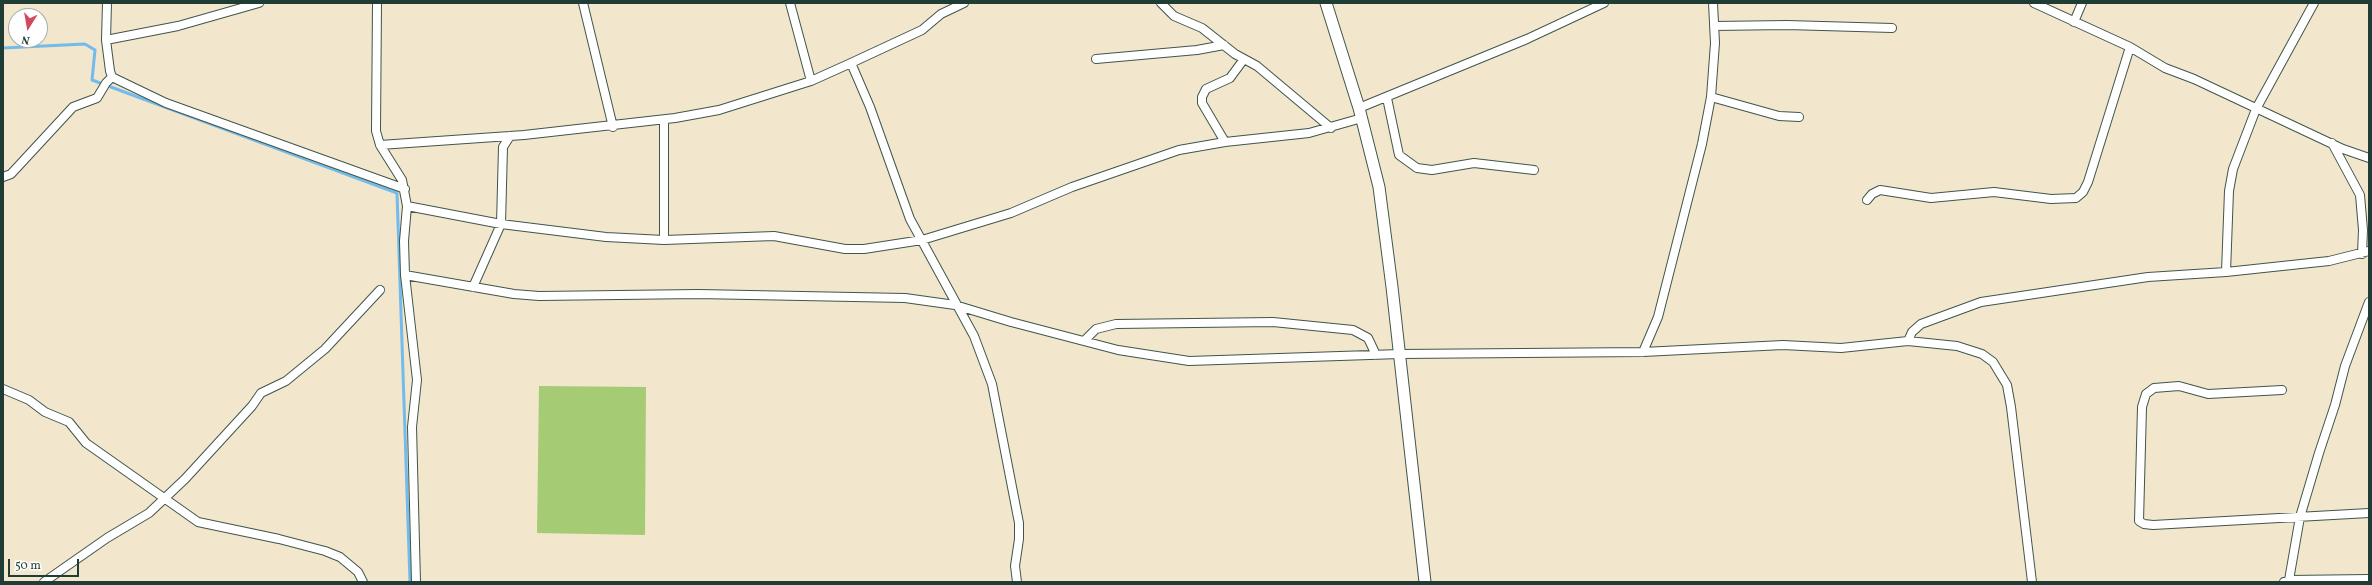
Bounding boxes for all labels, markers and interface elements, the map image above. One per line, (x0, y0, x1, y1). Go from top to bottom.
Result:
north arrow (8, 8, 48, 48)
text: N (20, 31, 31, 47)
scale bar (10, 551, 81, 577)
text: 50 m (15, 558, 41, 574)

